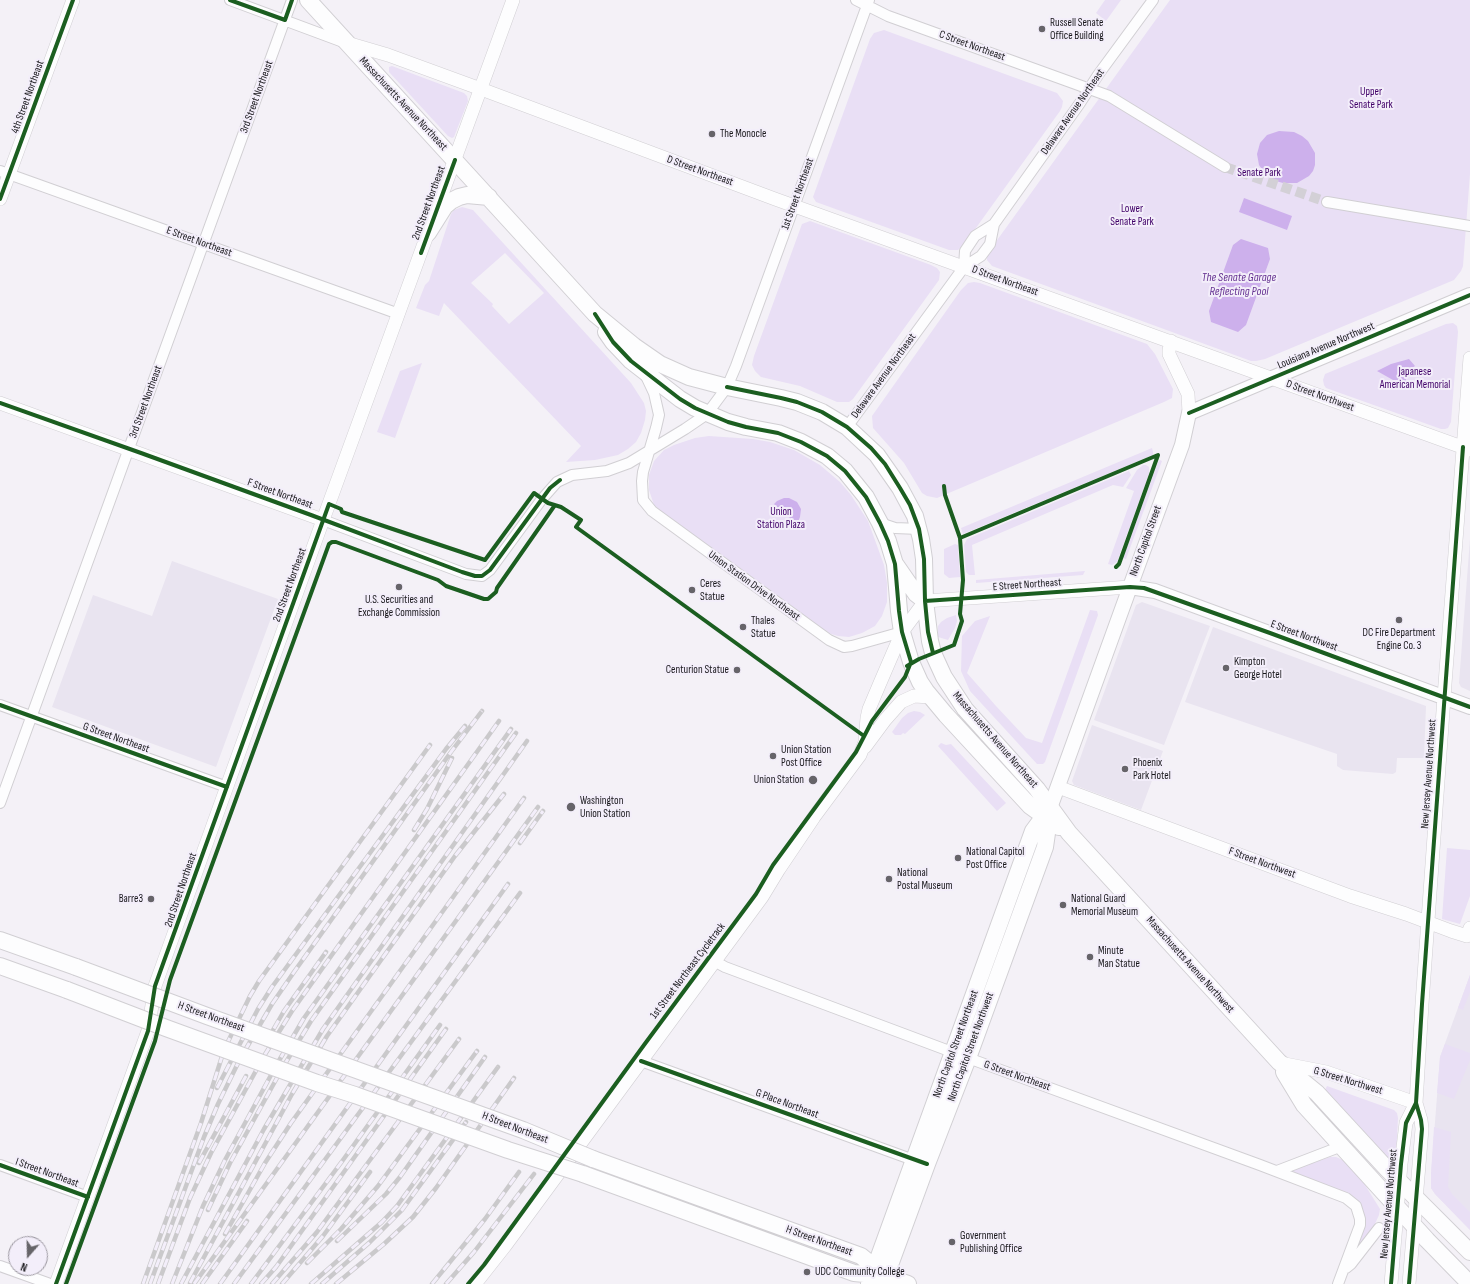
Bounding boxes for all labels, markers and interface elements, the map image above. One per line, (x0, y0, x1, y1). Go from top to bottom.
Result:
place label: Russell Senate Office Building (1050, 16, 1104, 42)
marker: Russell Senate Office Building (1037, 24, 1047, 34)
street label: C Street Northeast (937, 28, 1007, 64)
street label: Massachusetts Avenue Northeast (356, 54, 450, 154)
street label: 4th Street Northeast (9, 59, 47, 135)
street label: 3rd Street Northeast (238, 59, 276, 135)
street label: Delaware Avenue Northeast (1038, 67, 1108, 157)
park label: Upper Senate Park (1349, 85, 1393, 111)
place label: The Monocle (720, 127, 766, 141)
marker: The Monocle (707, 129, 717, 139)
street label: D Street Northeast (665, 153, 735, 189)
street label: 1st Street Northeast (779, 156, 817, 232)
street label: 2nd Street Northeast (409, 164, 449, 242)
park label: Senate Park (1237, 166, 1281, 180)
park label: Lower Senate Park (1110, 202, 1154, 228)
street label: E Street Northeast (164, 224, 234, 260)
street label: D Street Northeast (970, 263, 1040, 299)
water label: The Senate Garage Reflecting Pool (1202, 271, 1276, 299)
street label: Louisiana Avenue Northwest (1276, 320, 1376, 372)
street label: Delaware Avenue Northeast (849, 331, 919, 421)
street label: 3rd Street Northeast (127, 364, 165, 440)
park label: Japanese American Memorial (1380, 365, 1450, 391)
street label: D Street Northwest (1284, 378, 1356, 414)
street label: F Street Northeast (246, 476, 314, 512)
street label: North Capitol Street (1127, 504, 1165, 578)
park label: Union Station Plaza (757, 505, 805, 531)
street label: 2nd Street Northeast (270, 546, 310, 624)
street label: Union Station Drive Northeast (705, 548, 803, 624)
street label: E Street Northeast (992, 576, 1062, 594)
place label: Ceres Statue (700, 577, 725, 603)
marker: U.S. Securities and Exchange Commission (394, 582, 404, 592)
marker: Ceres Statue (687, 585, 697, 595)
place label: U.S. Securities and Exchange Commission (358, 593, 440, 619)
place label: Thales Statue (751, 614, 776, 640)
marker: DC Fire Department Engine Co. 3 (1394, 615, 1404, 625)
street label: E Street Northwest (1269, 618, 1339, 654)
marker: Thales Statue (738, 622, 748, 632)
place label: DC Fire Department Engine Co. 3 (1363, 626, 1435, 652)
place label: Kimpton George Hotel (1234, 655, 1282, 681)
place label: Centurion Statue (666, 663, 729, 677)
marker: Kimpton George Hotel (1221, 663, 1231, 673)
marker: Centurion Statue (732, 665, 742, 675)
street label: Massachusetts Avenue Northeast (950, 689, 1040, 791)
street label: New Jersey Avenue Northwest (1419, 719, 1439, 829)
street label: G Street Northeast (81, 720, 151, 756)
place label: Union Station Post Office (781, 743, 831, 769)
marker: Union Station Post Office (768, 751, 778, 761)
place label: Phoenix Park Hotel (1133, 756, 1171, 782)
marker: Phoenix Park Hotel (1120, 764, 1130, 774)
place label: Union Station (754, 773, 804, 787)
marker: Union Station (807, 774, 819, 786)
place label: Washington Union Station (580, 794, 630, 820)
marker: Washington Union Station (565, 801, 577, 813)
place label: National Capitol Post Office (966, 845, 1024, 871)
street label: F Street Northwest (1227, 845, 1297, 881)
street label: 2nd Street Northeast (162, 851, 200, 929)
marker: National Capitol Post Office (953, 853, 963, 863)
place label: National Postal Museum (897, 866, 953, 892)
marker: National Postal Museum (884, 874, 894, 884)
place label: Barre3 (119, 892, 143, 906)
place label: National Guard Memorial Museum (1071, 892, 1138, 918)
marker: Barre3 (146, 894, 156, 904)
marker: National Guard Memorial Museum (1058, 900, 1068, 910)
street label: Massachusetts Avenue Northwest (1143, 914, 1237, 1016)
street label: 1st Street Northeast Cycletrack (648, 920, 728, 1022)
place label: Minute Man Statue (1098, 944, 1140, 970)
marker: Minute Man Statue (1085, 952, 1095, 962)
street label: North Capitol Street Northeast (930, 988, 982, 1100)
street label: North Capitol Street Northwest (945, 991, 997, 1103)
street label: H Street Northeast (176, 999, 246, 1035)
street label: G Street Northeast (982, 1058, 1052, 1094)
street label: G Street Northwest (1312, 1064, 1384, 1098)
street label: G Place Northeast (754, 1086, 820, 1122)
street label: H Street Northeast (480, 1109, 550, 1147)
street label: New Jersey Avenue Northwest (1378, 1149, 1400, 1259)
street label: I Street Northeast (14, 1155, 80, 1191)
street label: H Street Northeast (784, 1223, 854, 1259)
place label: Government Publishing Office (960, 1229, 1022, 1255)
north arrow (8, 1236, 48, 1276)
marker: Government Publishing Office (947, 1237, 957, 1247)
text: N (19, 1260, 29, 1274)
place label: UDC Community College (815, 1265, 905, 1279)
marker: UDC Community College (802, 1267, 812, 1277)

